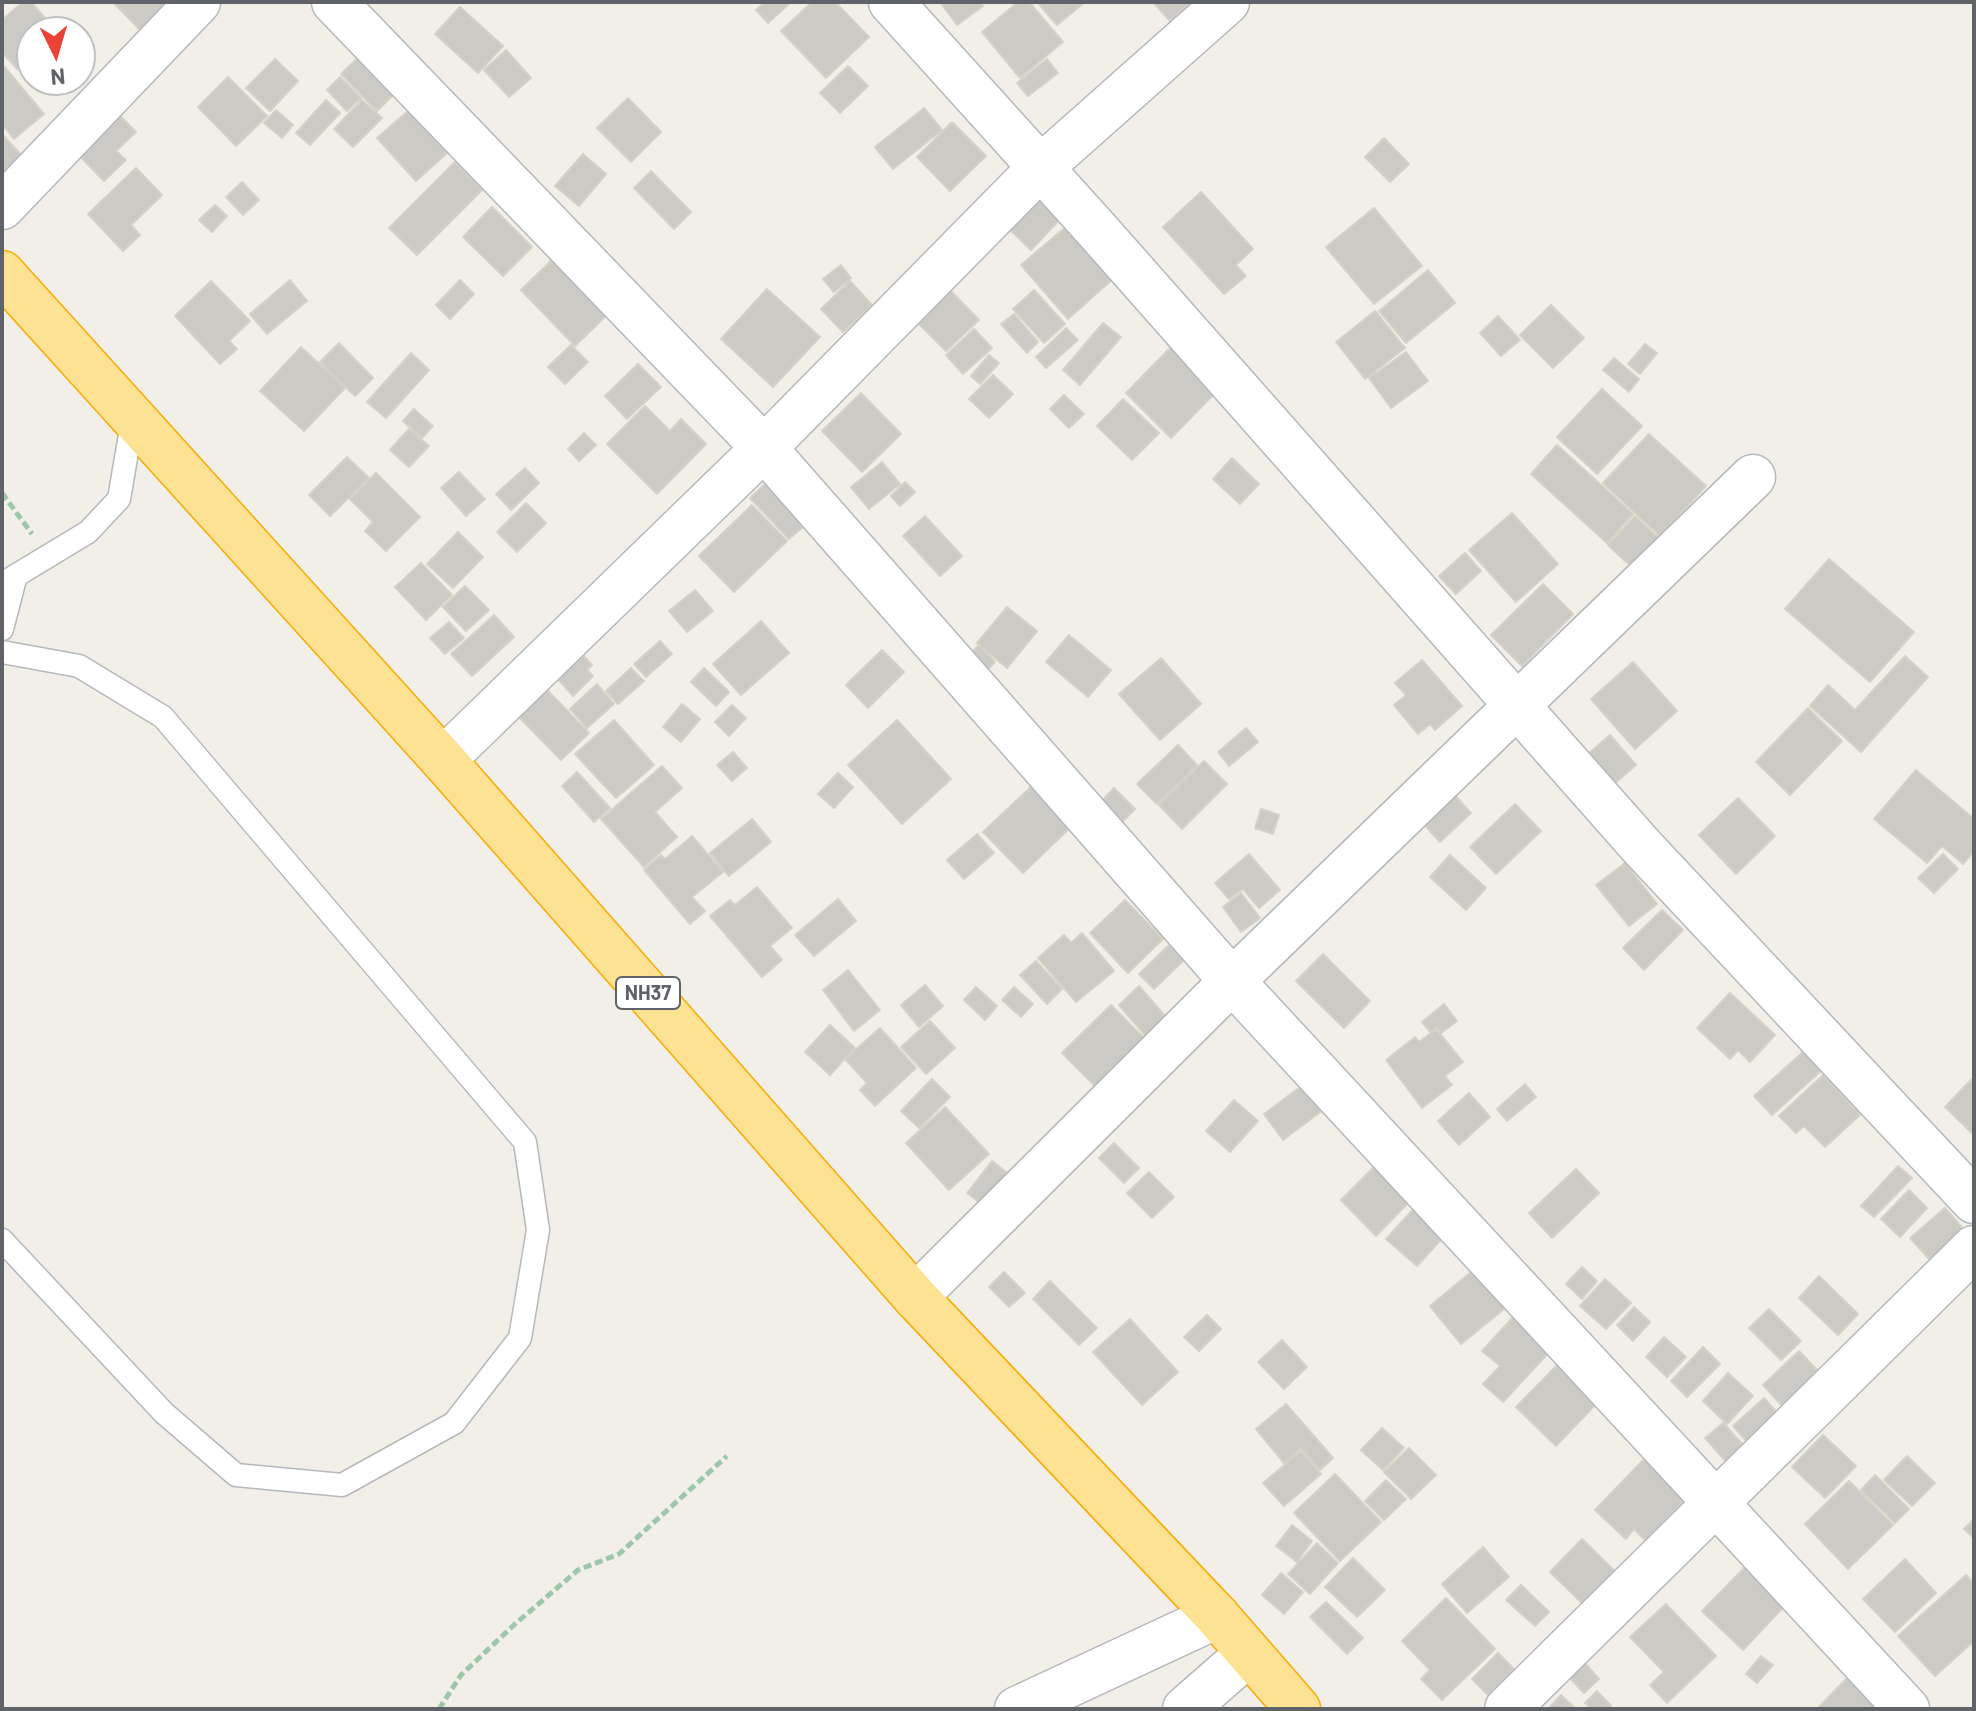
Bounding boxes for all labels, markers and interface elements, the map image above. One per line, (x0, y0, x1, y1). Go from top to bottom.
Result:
north arrow (16, 16, 96, 96)
text: N (49, 64, 66, 92)
road number: NH37 (616, 977, 680, 1009)

